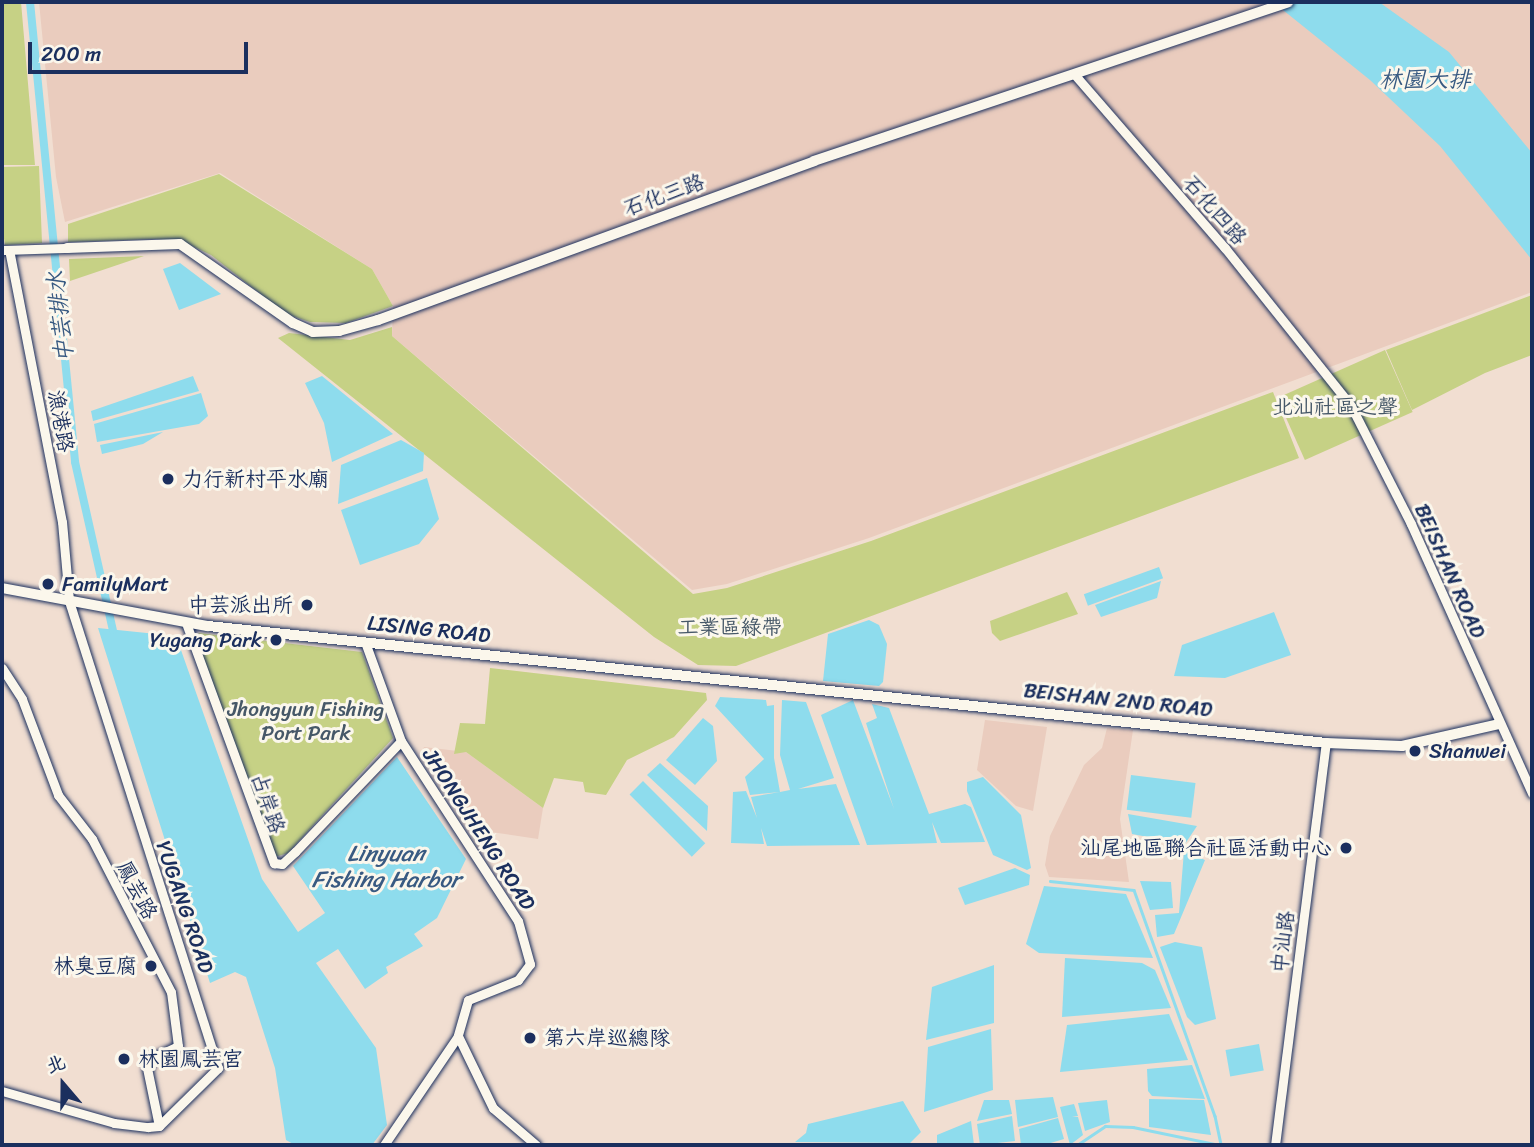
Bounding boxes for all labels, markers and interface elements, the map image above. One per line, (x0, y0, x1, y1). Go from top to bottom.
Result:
scale bar (32, 28, 252, 72)
text: 200 m (41, 35, 101, 73)
water label: 林園大排 (1379, 66, 1471, 94)
street label: 石化三路 (620, 169, 708, 221)
street label: 石化四路 (1178, 170, 1252, 250)
water label: 中芸排水 (42, 270, 80, 364)
street label: 漁港路 (43, 388, 79, 454)
park label: 北汕社區之聲 (1272, 394, 1398, 420)
place label: 力行新村平水廟 (182, 466, 329, 492)
marker: 力行新村平水廟 (160, 471, 176, 487)
street label: BEISHAN ROAD (1409, 500, 1491, 642)
place label: FamilyMart (62, 571, 169, 597)
marker: FamilyMart (40, 576, 56, 592)
place label: 中芸派出所 (188, 592, 293, 618)
marker: 中芸派出所 (299, 597, 315, 613)
street label: LISING ROAD (366, 610, 492, 648)
park label: 工業區綠帶 (678, 614, 782, 640)
place label: Yugang Park (150, 627, 262, 653)
marker: Yugang Park (268, 632, 284, 648)
street label: BEISHAN 2ND ROAD (1023, 678, 1213, 722)
park label: Jhongyun Fishing Port Park (227, 696, 385, 746)
place label: Shanwei (1429, 738, 1506, 764)
street label: JHONGJHENG ROAD (417, 743, 541, 915)
marker: Shanwei (1407, 743, 1423, 759)
street label: 占岸路 (246, 769, 290, 837)
place label: 汕尾地區聯合社區活動中心 (1080, 835, 1332, 861)
street label: YUGANG ROAD (151, 838, 219, 976)
water label: Linyuan Fishing Harbor (312, 840, 460, 894)
marker: 汕尾地區聯合社區活動中心 (1338, 840, 1354, 856)
street label: 鳳芸路 (111, 856, 163, 924)
street label: 中汕路 (1267, 909, 1299, 975)
place label: 林臭豆腐 (53, 953, 137, 979)
marker: 林臭豆腐 (143, 958, 159, 974)
place label: 第六岸巡總隊 (544, 1025, 670, 1051)
marker: 第六岸巡總隊 (522, 1030, 538, 1046)
text: 北 (41, 1045, 70, 1083)
place label: 林園鳳芸宮 (138, 1046, 243, 1072)
north arrow (28, 1049, 98, 1119)
marker: 林園鳳芸宮 (116, 1051, 132, 1067)

